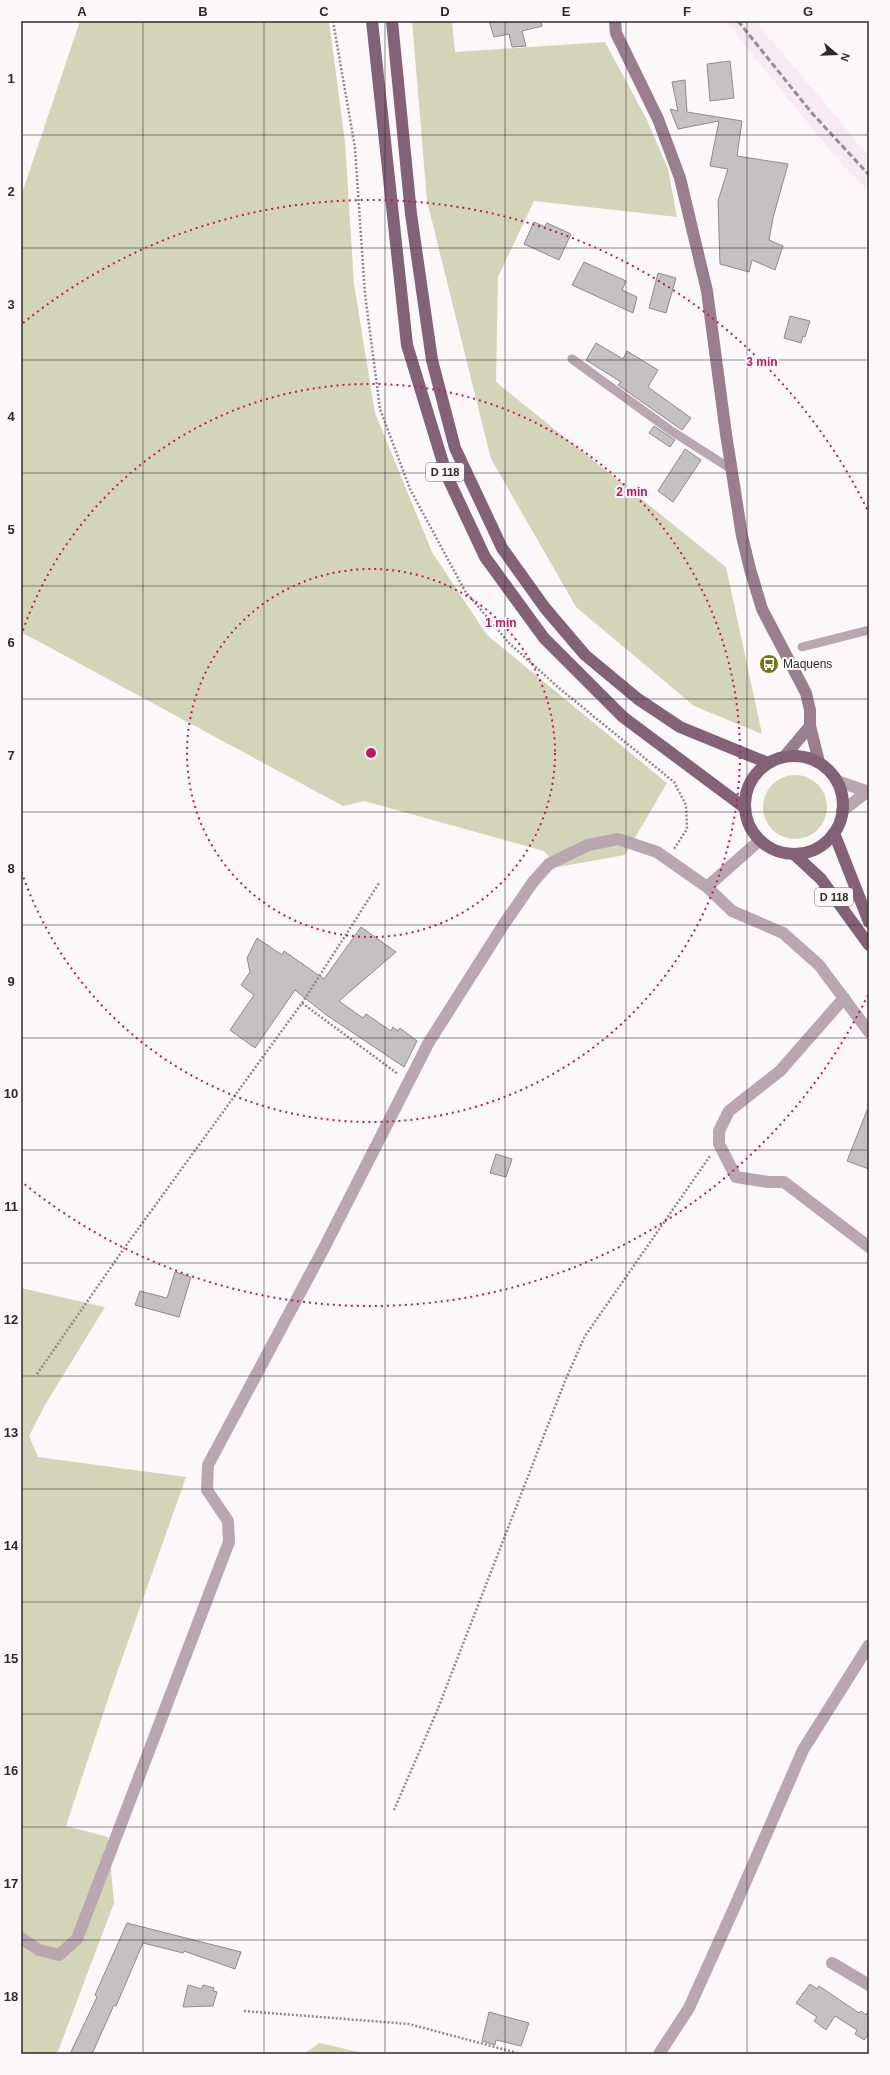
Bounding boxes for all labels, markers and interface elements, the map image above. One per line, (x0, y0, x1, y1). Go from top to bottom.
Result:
text: A (77, 4, 87, 19)
text: B (198, 4, 208, 19)
text: C (319, 4, 329, 19)
text: D (440, 4, 450, 19)
text: E (562, 4, 571, 19)
text: F (683, 4, 691, 19)
text: G (803, 4, 813, 19)
north arrow (816, 34, 856, 74)
text: N (838, 52, 852, 63)
text: 1 (7, 71, 15, 86)
text: 2 (7, 184, 15, 199)
text: 3 (7, 297, 15, 312)
text: 3 min (746, 355, 778, 369)
text: 4 (7, 409, 15, 424)
road number: D 118 (426, 463, 464, 481)
text: 2 min (616, 485, 648, 499)
text: 5 (7, 522, 15, 537)
text: 1 min (485, 616, 517, 630)
text: 6 (7, 635, 15, 650)
bus stop icon: Maquens (758, 653, 780, 675)
place label: Maquens (783, 657, 832, 671)
centre of rings (364, 746, 378, 760)
text: 7 (7, 748, 15, 763)
text: 8 (7, 861, 15, 876)
road number: D 118 (815, 888, 853, 906)
text: 9 (7, 974, 15, 989)
text: 10 (4, 1086, 18, 1101)
text: 11 (4, 1199, 18, 1214)
text: 12 (4, 1312, 18, 1327)
text: 13 (4, 1425, 18, 1440)
text: 14 (4, 1538, 19, 1553)
text: 15 (4, 1651, 18, 1666)
text: 16 (4, 1763, 18, 1778)
text: 17 (4, 1876, 18, 1891)
text: 18 (4, 1989, 18, 2004)

